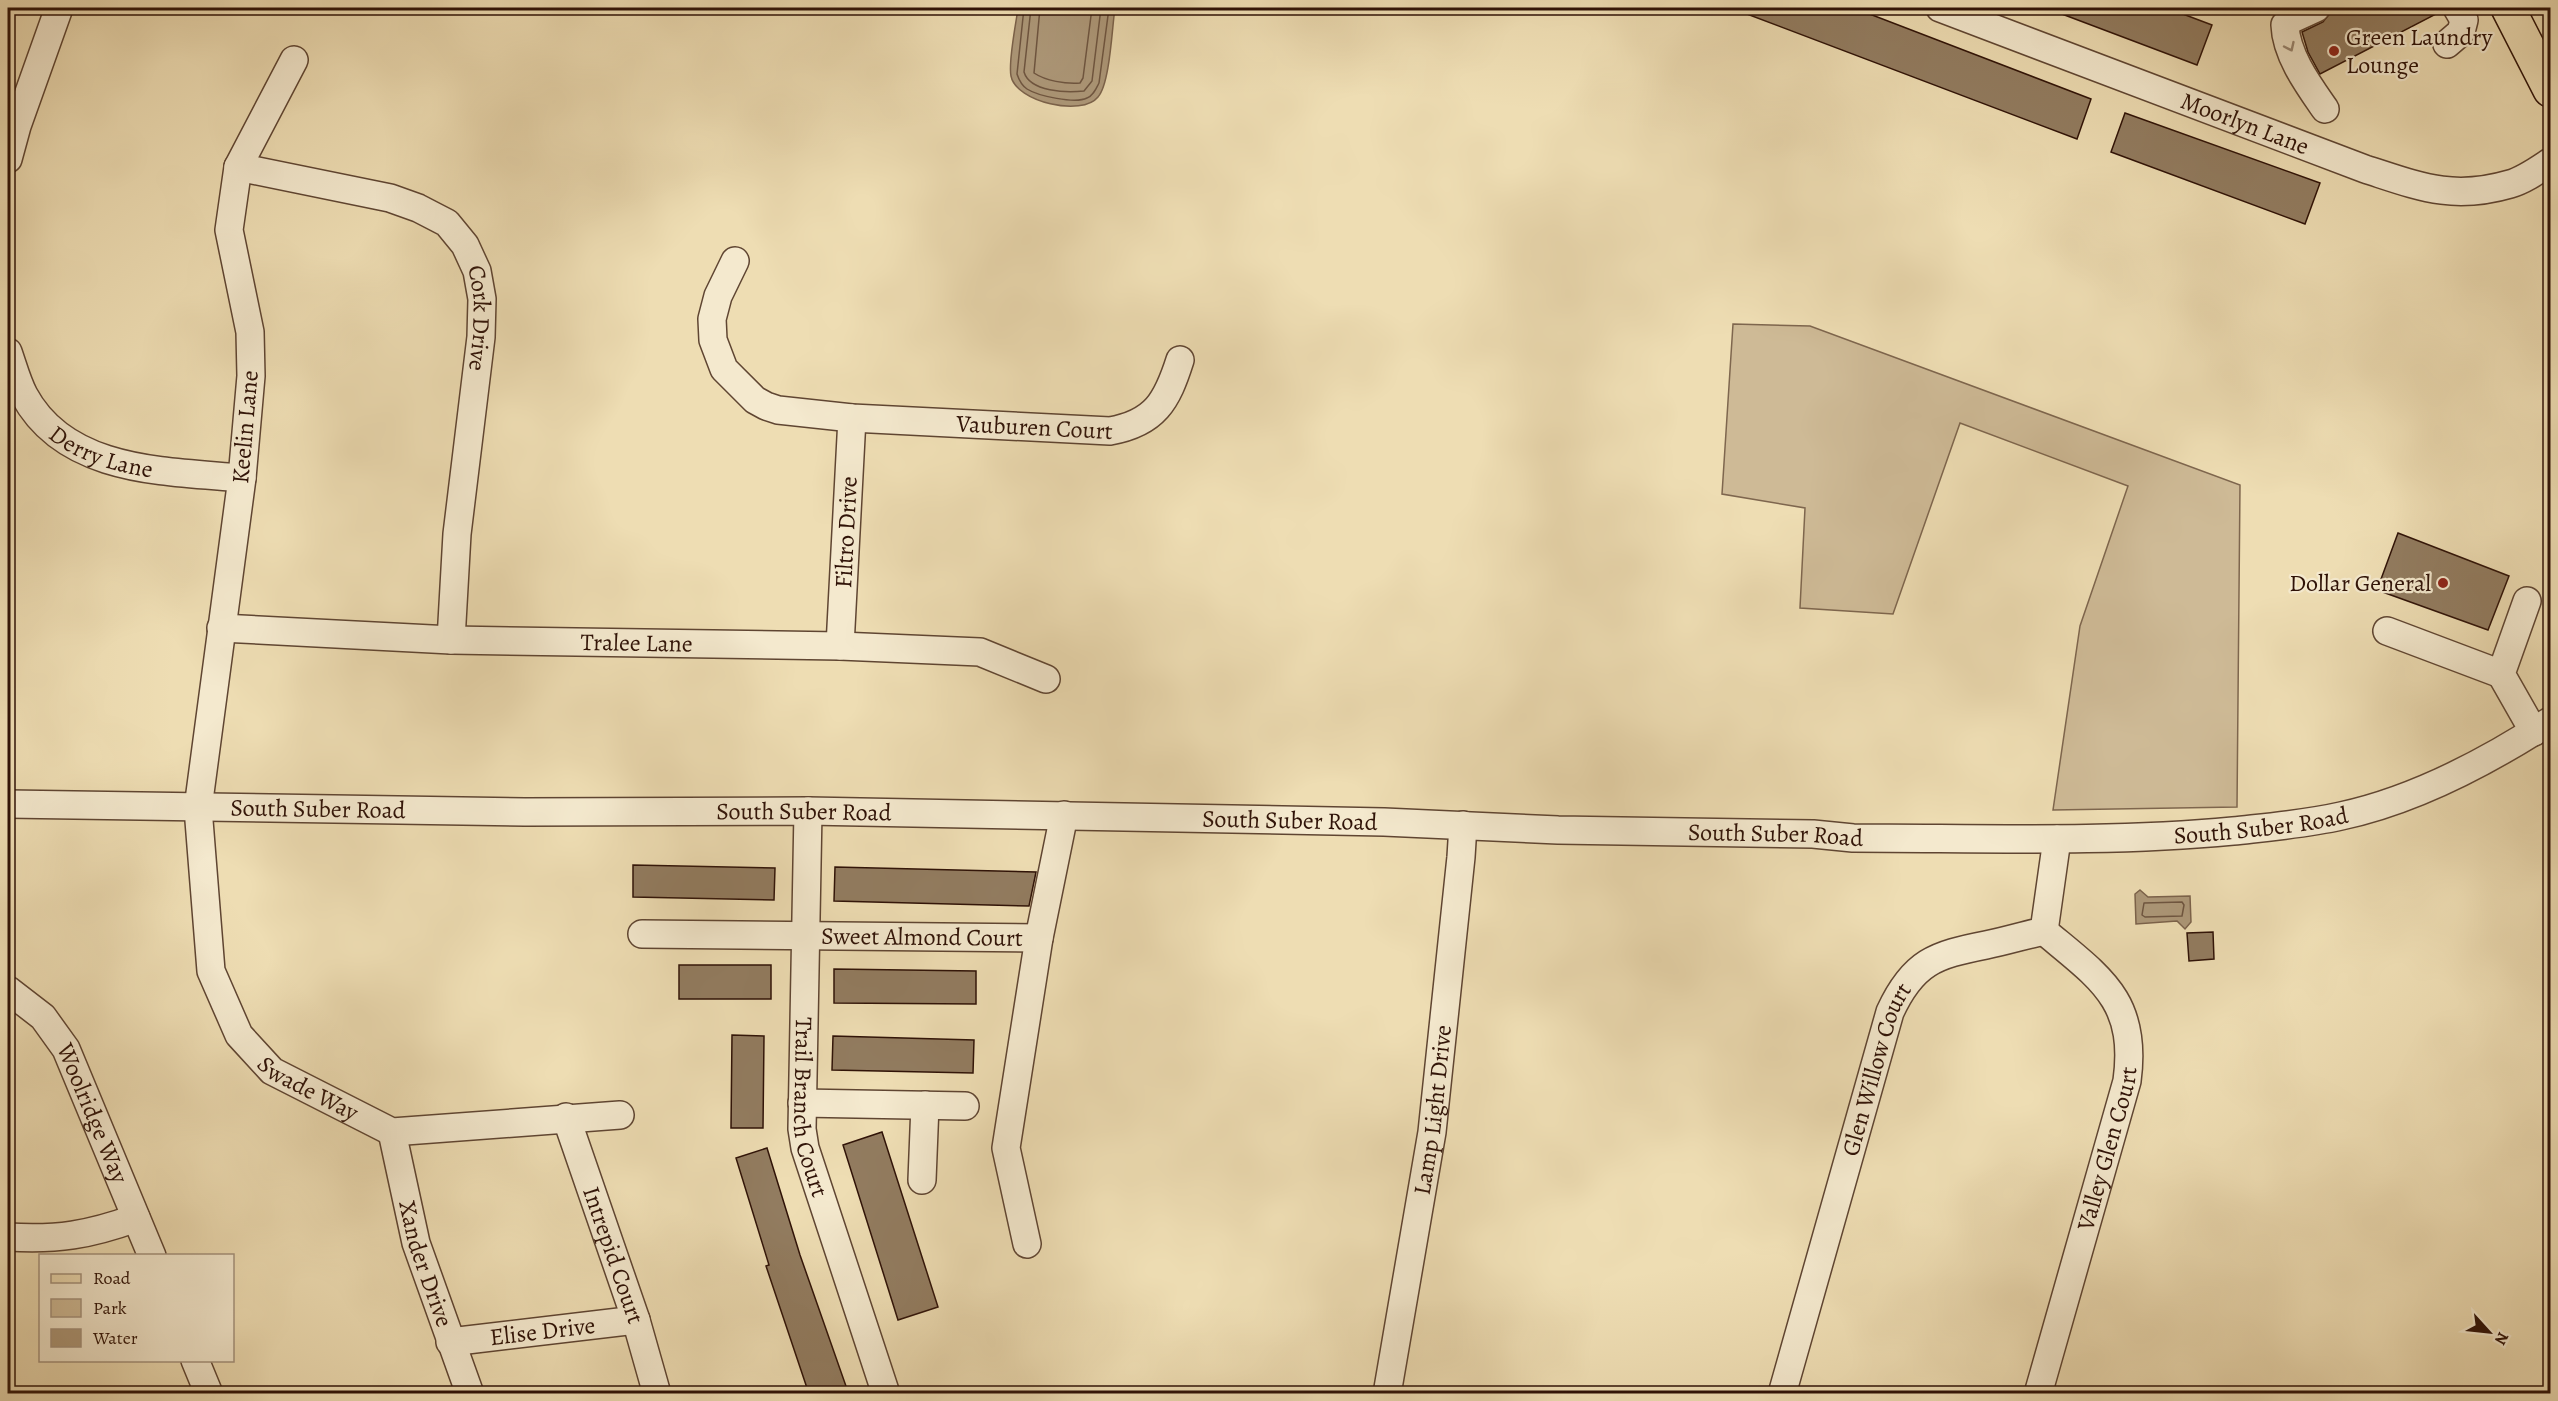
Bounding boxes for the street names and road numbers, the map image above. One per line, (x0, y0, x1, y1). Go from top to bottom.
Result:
street label: Moorlyn Lane (2176, 85, 2314, 162)
street label: Cork Drive (460, 263, 498, 373)
street label: Keelin Lane (224, 369, 266, 485)
street label: Vauburen Court (955, 407, 1114, 447)
street label: Derry Lane (43, 418, 155, 485)
street label: Filtro Drive (827, 475, 865, 589)
street label: Tralee Lane (580, 626, 693, 660)
street label: South Suber Road (230, 791, 406, 826)
street label: South Suber Road (716, 795, 892, 829)
street label: South Suber Road (2173, 799, 2351, 851)
street label: South Suber Road (1202, 803, 1378, 838)
street label: South Suber Road (1688, 816, 1863, 854)
street label: Sweet Almond Court (821, 920, 1023, 954)
street label: Glen Willow Court (1834, 976, 1919, 1160)
street label: Trail Branch Court (786, 1017, 836, 1201)
street label: Lamp Light Drive (1405, 1023, 1459, 1197)
street label: Woolridge Way (49, 1037, 136, 1188)
street label: Swade Way (250, 1049, 364, 1128)
street label: Valley Glen Court (2069, 1065, 2144, 1235)
street label: Intrepid Court (575, 1182, 652, 1328)
street label: Xander Drive (391, 1197, 461, 1331)
street label: Elise Drive (488, 1309, 597, 1353)

